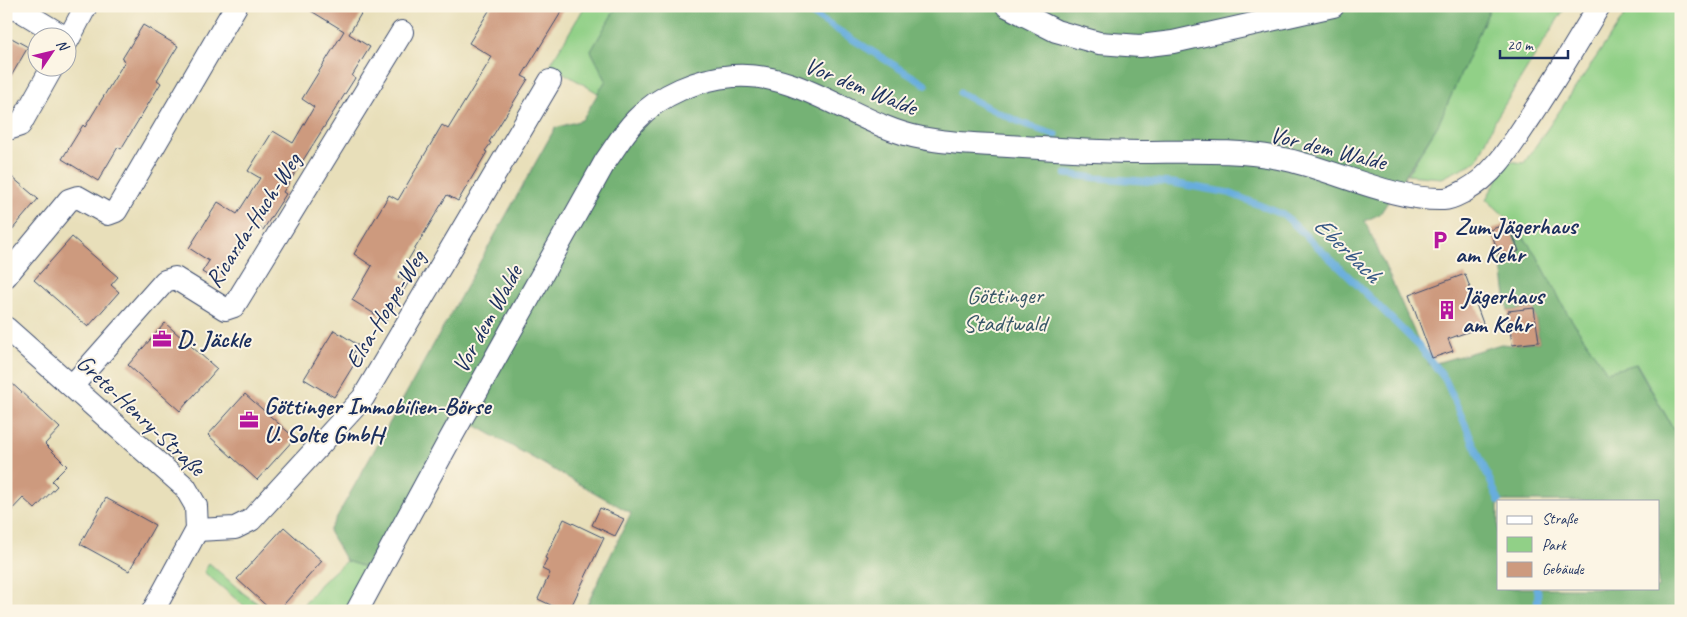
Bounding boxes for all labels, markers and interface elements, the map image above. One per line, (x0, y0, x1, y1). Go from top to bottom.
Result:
north arrow (28, 28, 78, 78)
scale bar (1500, 28, 1567, 60)
text: N (53, 36, 73, 55)
text: 20 m (1507, 36, 1534, 55)
street label: Vor dem Walde (800, 50, 924, 123)
street label: Vor dem Walde (1267, 119, 1391, 177)
street label: Ricarda-Huch-Weg (198, 146, 309, 293)
water label: Eberbach (1307, 210, 1389, 291)
place label: Zum Jägerhaus am Kehr (1455, 211, 1579, 269)
parking icon: Zum Jägerhaus am Kehr (1429, 229, 1451, 251)
street label: Elsa-Hoppe-Weg (338, 243, 433, 374)
street label: Vor dem Walde (445, 258, 530, 378)
park label: Göttinger Stadtwald (963, 280, 1050, 338)
place label: Jägerhaus am Kehr (1460, 281, 1546, 339)
building icon: Jägerhaus am Kehr (1436, 299, 1458, 321)
place label: D. Jäckle (177, 324, 252, 354)
office icon: D. Jäckle (151, 328, 173, 350)
street label: Grete-Henry-Straße (70, 348, 213, 484)
place label: Göttinger Immobilien-Börse U. Solte GmbH (264, 391, 492, 449)
office icon: Göttinger Immobilien-Börse U. Solte GmbH (238, 409, 260, 431)
legend (1497, 500, 1660, 590)
text: Straße (1542, 510, 1578, 529)
text: Park (1542, 536, 1567, 555)
text: Gebäude (1542, 560, 1585, 579)

